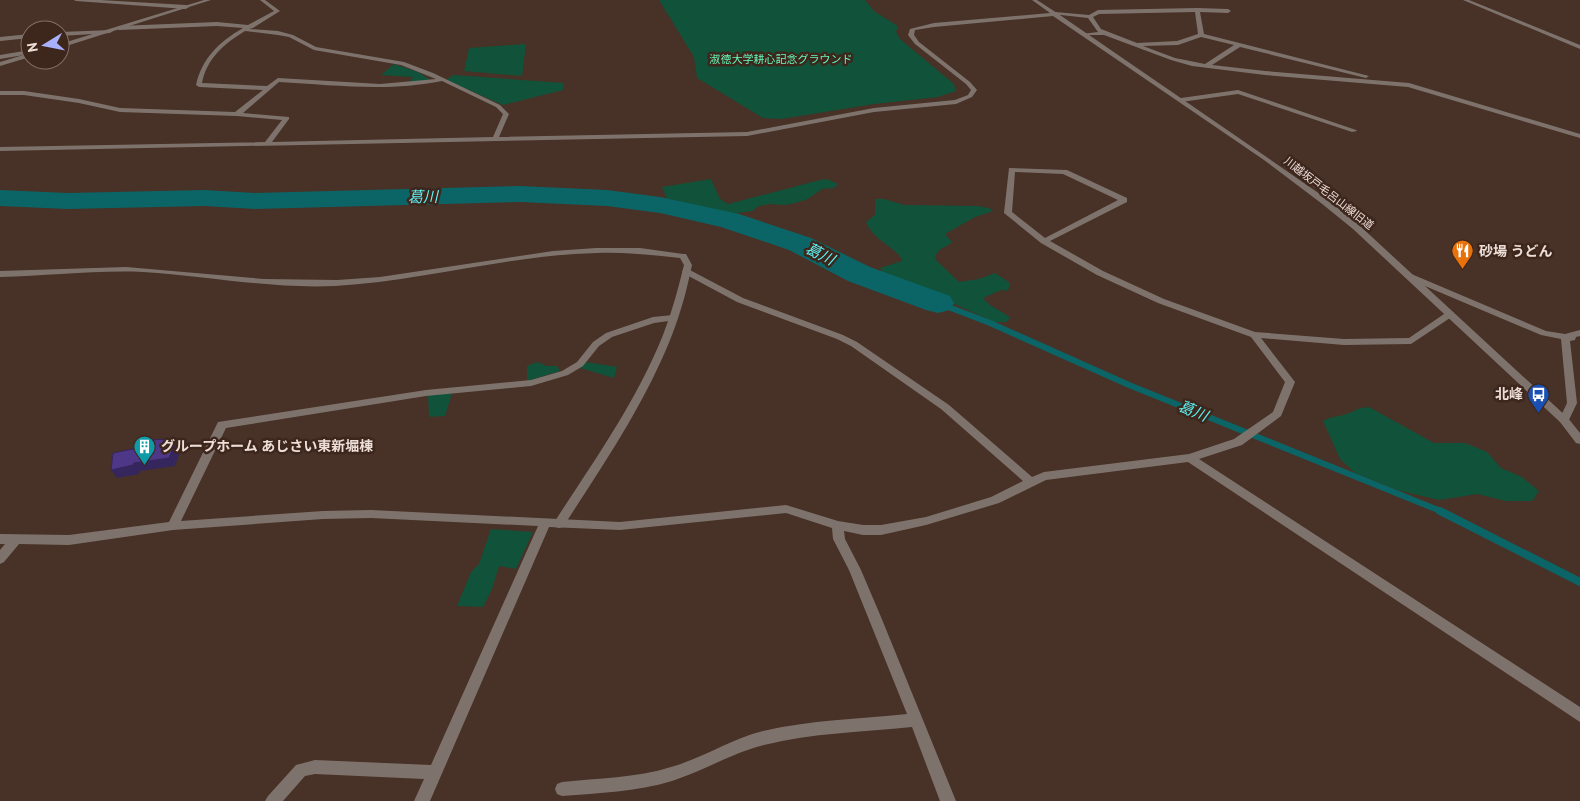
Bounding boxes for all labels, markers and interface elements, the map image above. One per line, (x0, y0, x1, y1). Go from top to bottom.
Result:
north arrow (20, 20, 70, 70)
text: N (23, 41, 42, 53)
park label: 淑徳大学耕心記念グラウンド (710, 52, 853, 66)
street label: 川越坂戸毛呂山線旧道 (1281, 154, 1377, 232)
water label: 葛川 (408, 187, 440, 206)
water label: 葛川 (803, 238, 840, 270)
restaurant icon: 砂場 うどん (1451, 239, 1475, 270)
place label: 砂場 うどん (1479, 242, 1553, 260)
bus stop icon: 北峰 (1527, 382, 1551, 413)
place label: 北峰 (1495, 385, 1523, 403)
water label: 葛川 (1176, 396, 1213, 426)
building icon: グループホーム あじさい東新堀棟 (133, 434, 157, 465)
place label: グループホーム あじさい東新堀棟 (161, 437, 373, 455)

